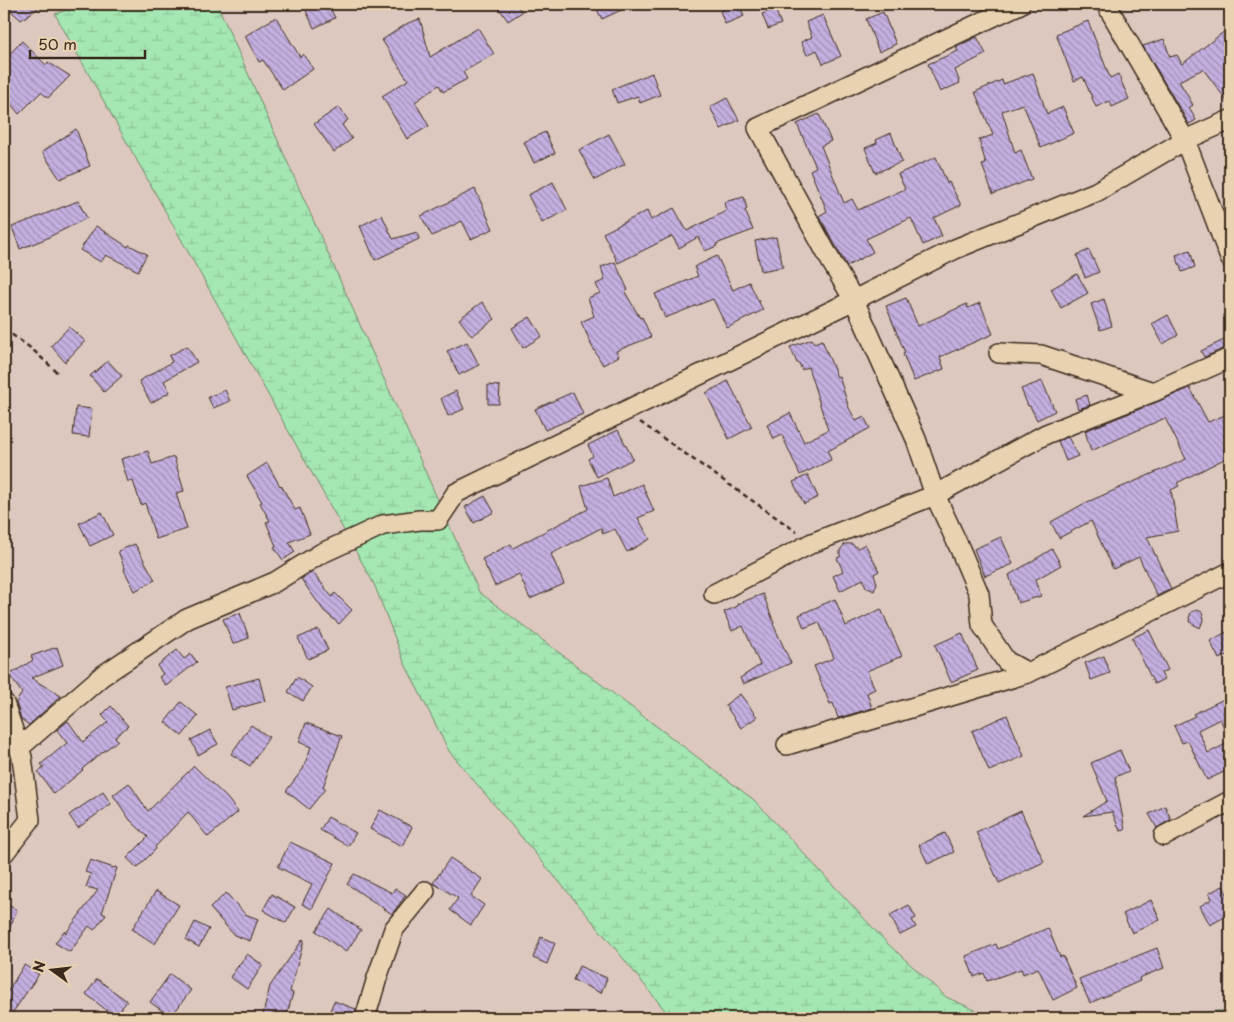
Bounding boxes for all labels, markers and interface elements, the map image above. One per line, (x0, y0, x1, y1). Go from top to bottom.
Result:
scale bar (30, 28, 145, 60)
text: 50 m (38, 32, 77, 55)
north arrow (28, 944, 78, 994)
text: N (27, 958, 51, 975)

